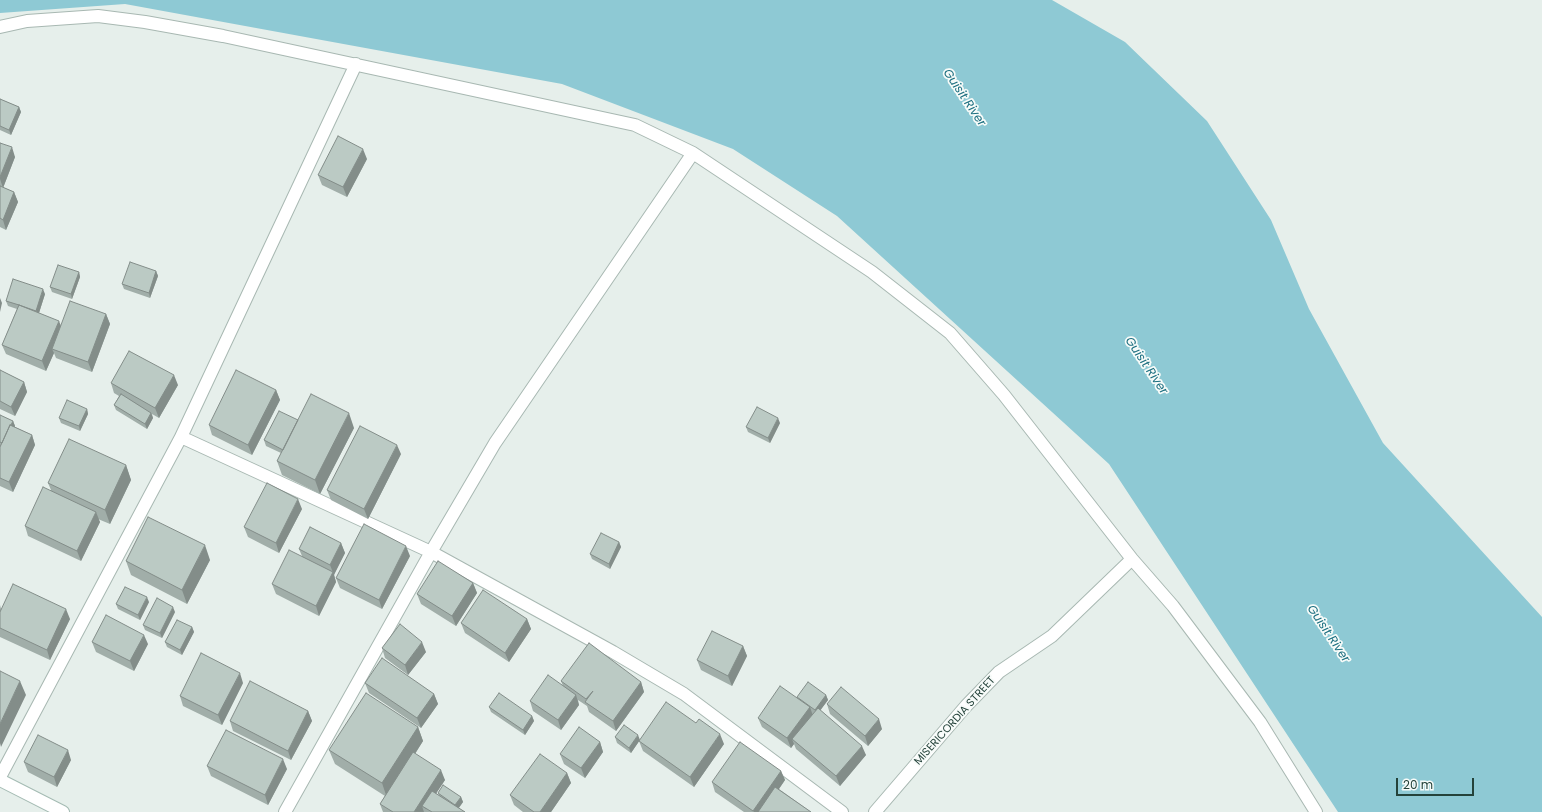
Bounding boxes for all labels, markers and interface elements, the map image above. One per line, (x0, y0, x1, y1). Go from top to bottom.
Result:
water label: Guisit River (940, 67, 988, 129)
water label: Guisit River (1122, 335, 1170, 397)
water label: Guisit River (1304, 603, 1352, 665)
street label: MISERICORDIA STREET (912, 674, 998, 768)
scale bar (1398, 770, 1476, 796)
text: 20 m (1403, 776, 1433, 793)

